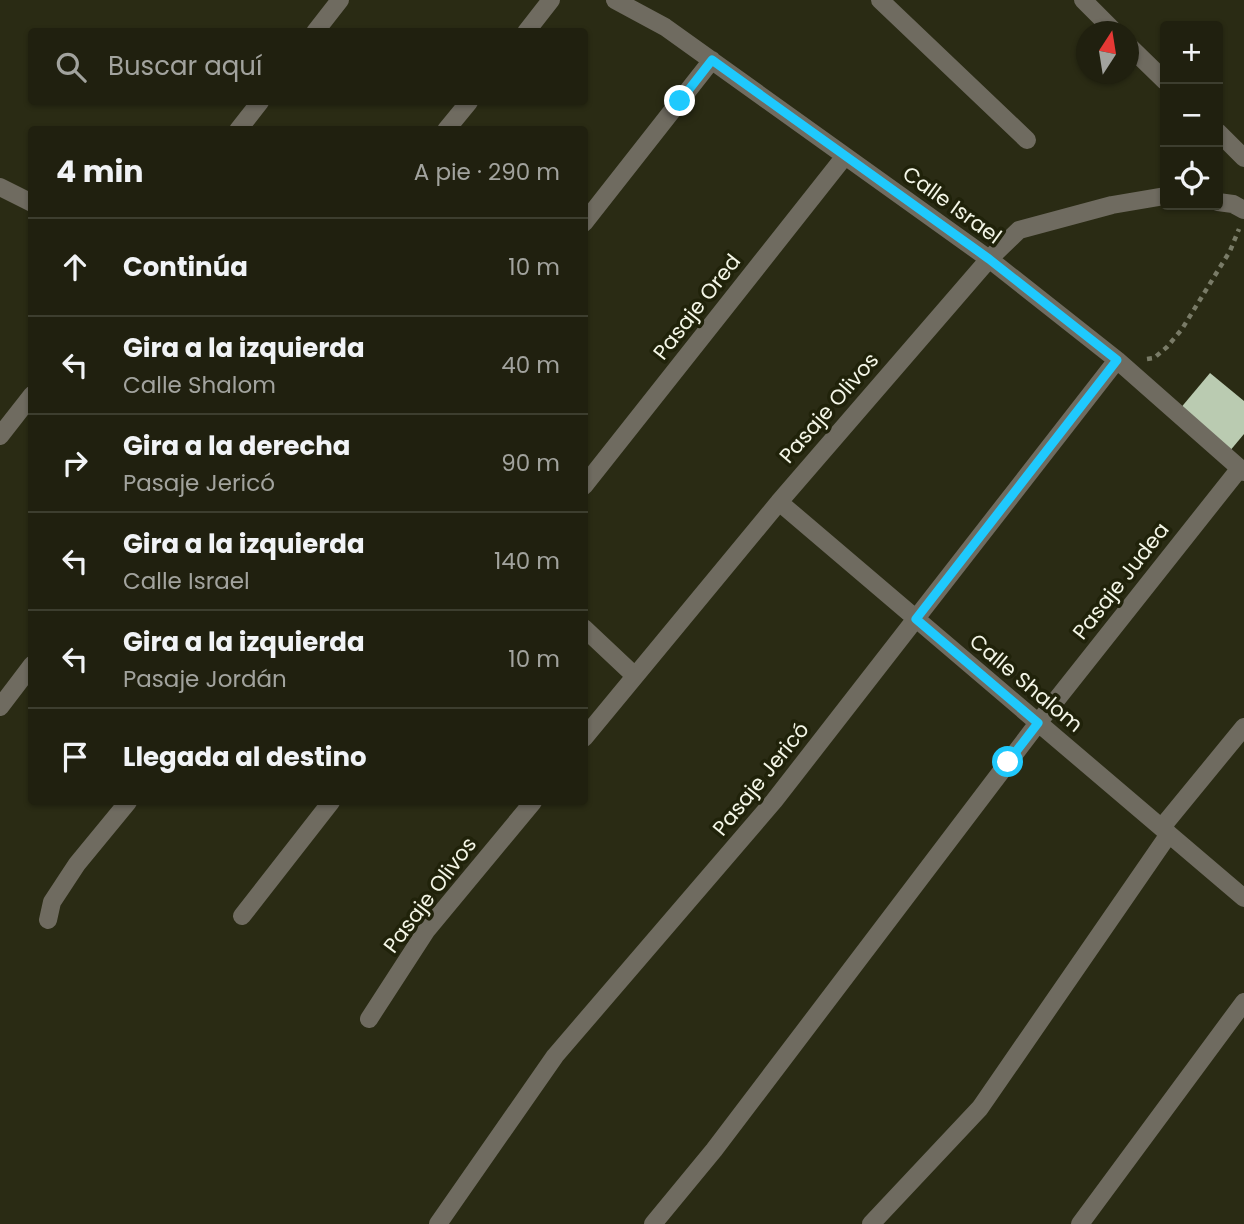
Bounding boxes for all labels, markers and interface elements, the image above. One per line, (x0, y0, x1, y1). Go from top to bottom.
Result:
north arrow (1076, 21, 1139, 84)
map controls (1160, 21, 1223, 210)
button: + (1160, 21, 1223, 84)
search box (28, 28, 588, 105)
icon: search (52, 48, 90, 86)
text: Buscar aquí (108, 48, 262, 84)
button: − (1160, 84, 1223, 147)
route end (664, 85, 695, 116)
button: locate (1160, 147, 1223, 210)
text: 4 min (56, 150, 144, 193)
text: A pie · 290 m (414, 156, 560, 188)
street label: Calle Israel (897, 159, 1008, 250)
icon: ahead (56, 248, 94, 286)
street label: Pasaje Ored (646, 248, 747, 366)
text: Continúa (123, 249, 248, 285)
text: 10 m (508, 251, 560, 283)
text: Gira a la izquierda (123, 330, 365, 366)
icon: left (56, 346, 94, 384)
street label: Pasaje Olivos (772, 346, 885, 469)
text: 40 m (501, 349, 560, 381)
text: Calle Shalom (123, 369, 276, 401)
text: Gira a la derecha (123, 428, 351, 464)
icon: right (56, 444, 94, 482)
text: 90 m (501, 447, 560, 479)
text: Pasaje Jericó (123, 467, 275, 499)
street label: Pasaje Judea (1066, 516, 1176, 645)
text: Gira a la izquierda (123, 526, 365, 562)
icon: left (56, 542, 94, 580)
text: 140 m (494, 545, 560, 577)
text: Calle Israel (123, 565, 250, 597)
text: Gira a la izquierda (123, 624, 365, 660)
street label: Calle Shalom (964, 627, 1089, 739)
icon: left (56, 640, 94, 678)
text: 10 m (508, 643, 560, 675)
text: Pasaje Jordán (123, 663, 287, 695)
street label: Pasaje Jericó (706, 716, 816, 842)
icon: arrive (56, 738, 94, 776)
text: Llegada al destino (123, 739, 367, 775)
route start (992, 746, 1023, 777)
street label: Pasaje Olivos (376, 831, 483, 959)

